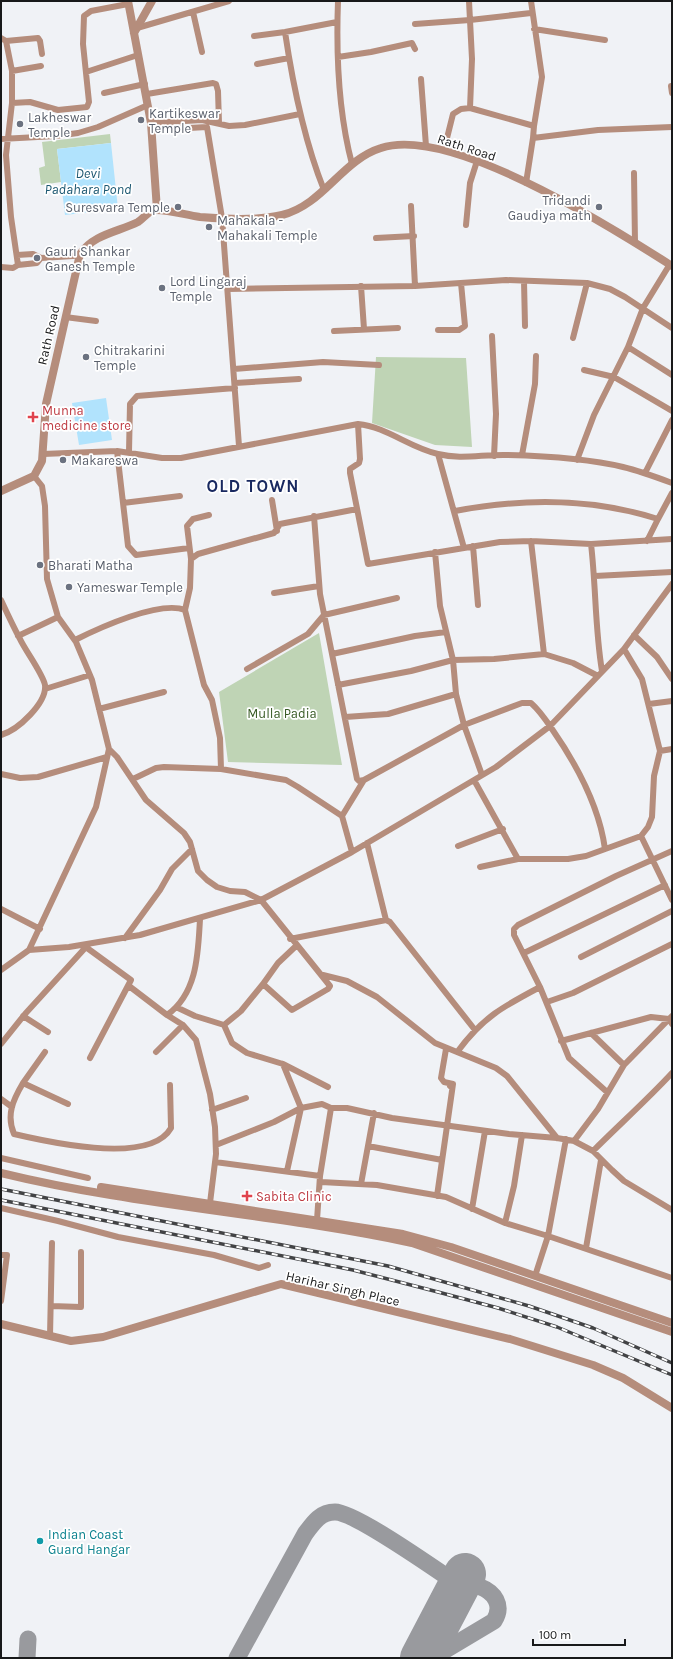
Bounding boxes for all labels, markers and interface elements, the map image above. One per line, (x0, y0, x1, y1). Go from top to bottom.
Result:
place label: Kartikeswar Temple (149, 106, 220, 136)
place label: Lakheswar Temple (28, 110, 91, 140)
marker: Kartikeswar Temple (136, 115, 146, 125)
marker: Lakheswar Temple (15, 119, 25, 129)
street label: Rath Road (436, 131, 498, 164)
water label: Devi Padahara Pond (44, 165, 132, 198)
place label: Tridandi Gaudiya math (508, 193, 591, 223)
place label: Suresvara Temple (65, 200, 170, 215)
marker: Suresvara Temple (173, 202, 183, 212)
marker: Tridandi Gaudiya math (594, 202, 604, 212)
place label: Mahakala - Mahakali Temple (217, 213, 318, 243)
marker: Mahakala - Mahakali Temple (204, 222, 214, 232)
place label: Gauri Shankar Ganesh Temple (45, 244, 135, 274)
marker: Gauri Shankar Ganesh Temple (32, 253, 42, 263)
place label: Lord Lingaraj Temple (170, 274, 247, 304)
marker: Lord Lingaraj Temple (157, 283, 167, 293)
street label: Rath Road (34, 304, 63, 366)
place label: Chitrakarini Temple (94, 343, 165, 373)
marker: Chitrakarini Temple (81, 352, 91, 362)
place label: Munna medicine store (42, 403, 131, 433)
marker: Munna medicine store (27, 411, 39, 423)
place label: Makareswa (71, 453, 138, 468)
marker: Makareswa (58, 455, 68, 465)
district label: OLD TOWN (207, 476, 299, 496)
place label: Bharati Matha (48, 558, 133, 573)
marker: Bharati Matha (35, 560, 45, 570)
place label: Yameswar Temple (77, 580, 183, 595)
marker: Yameswar Temple (64, 582, 74, 592)
park label: Mulla Padia (247, 706, 317, 721)
place label: Sabita Clinic (256, 1189, 332, 1204)
marker: Sabita Clinic (241, 1190, 253, 1202)
street label: Harihar Singh Place (284, 1268, 402, 1309)
place label: Indian Coast Guard Hangar (48, 1527, 130, 1557)
marker: Indian Coast Guard Hangar (35, 1536, 45, 1546)
scale bar (533, 1621, 625, 1647)
text: 100 m (539, 1628, 571, 1642)

